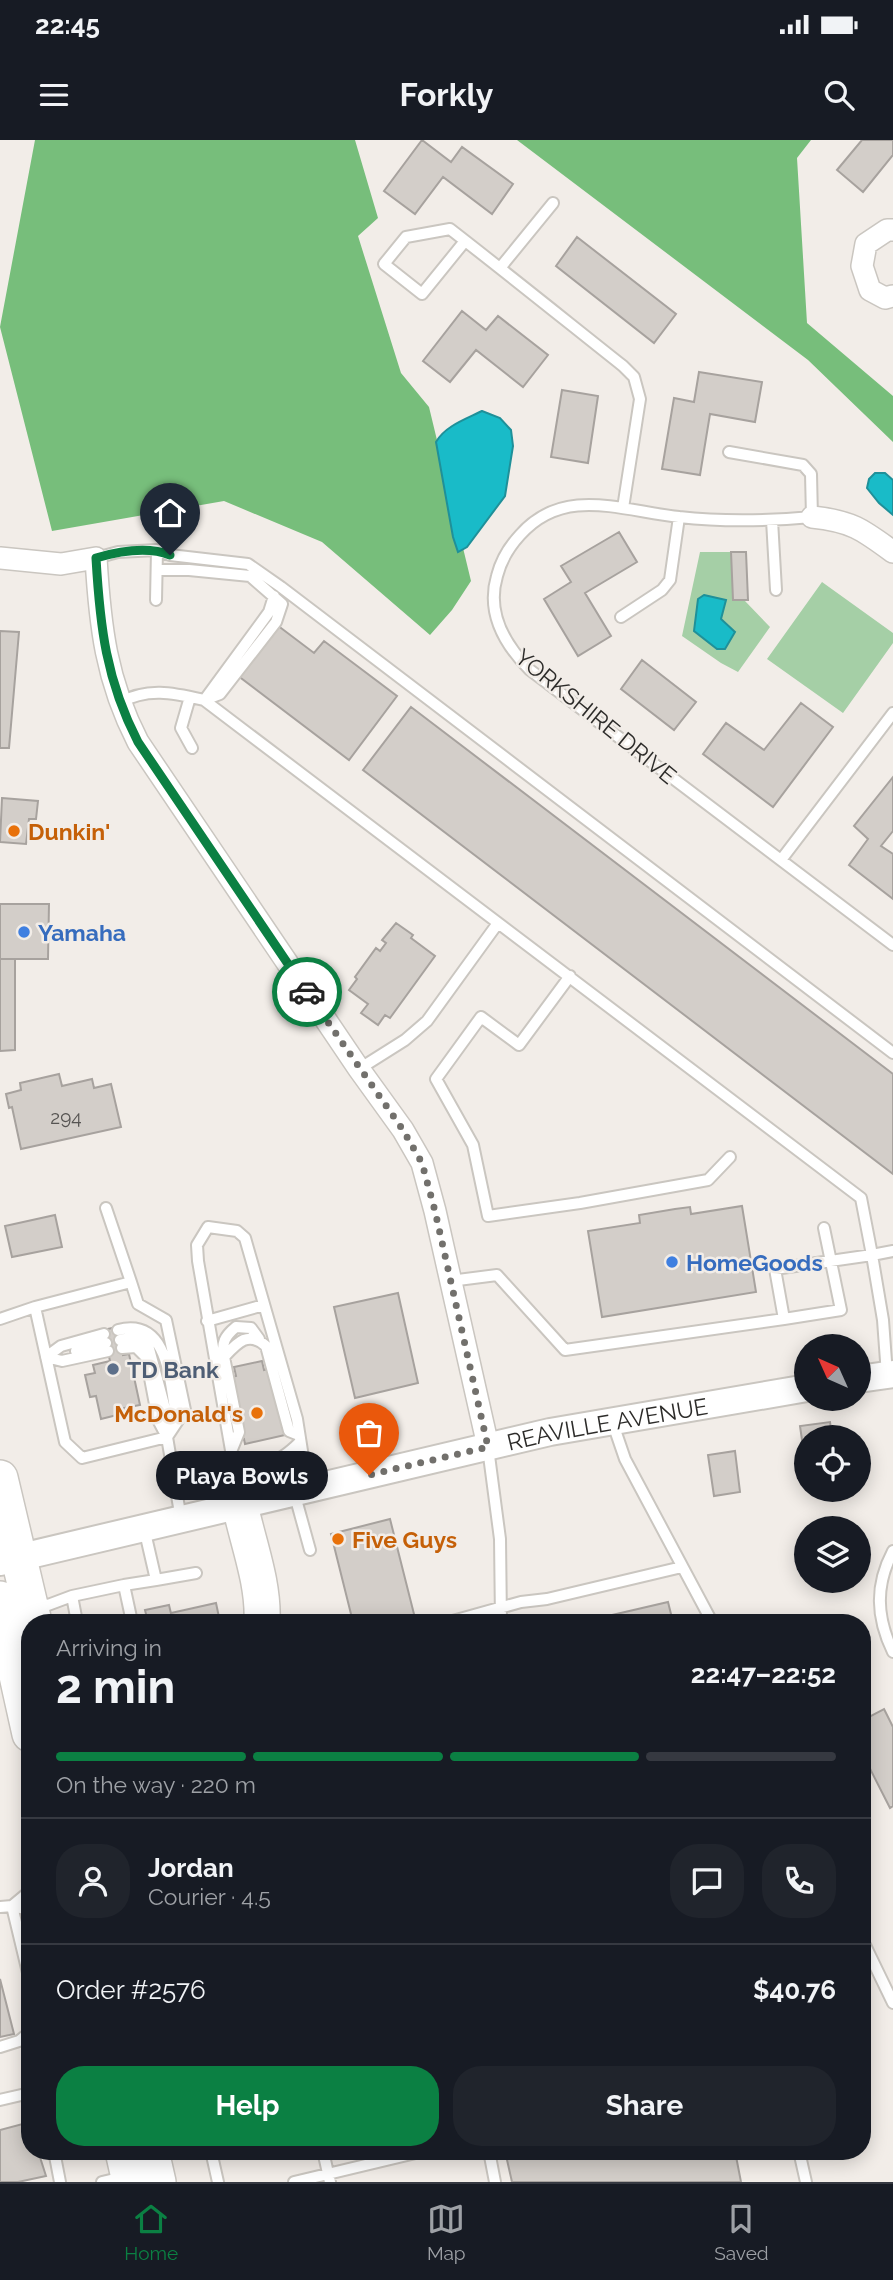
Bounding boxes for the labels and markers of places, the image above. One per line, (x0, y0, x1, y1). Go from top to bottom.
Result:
pin (140, 483, 200, 555)
place label: Dunkin' (28, 818, 110, 845)
marker: Dunkin' (6, 823, 22, 839)
place label: Yamaha (38, 919, 126, 946)
marker: Yamaha (16, 924, 32, 940)
place label: HomeGoods (686, 1249, 823, 1276)
marker: HomeGoods (664, 1254, 680, 1270)
place label: TD Bank (127, 1356, 219, 1383)
marker: TD Bank (105, 1361, 121, 1377)
place label: McDonald's (114, 1400, 243, 1427)
pin (339, 1403, 399, 1475)
marker: McDonald's (249, 1405, 265, 1421)
callout: Playa Bowls (156, 1450, 327, 1500)
place label: Five Guys (352, 1526, 457, 1553)
marker: Five Guys (330, 1531, 346, 1547)

